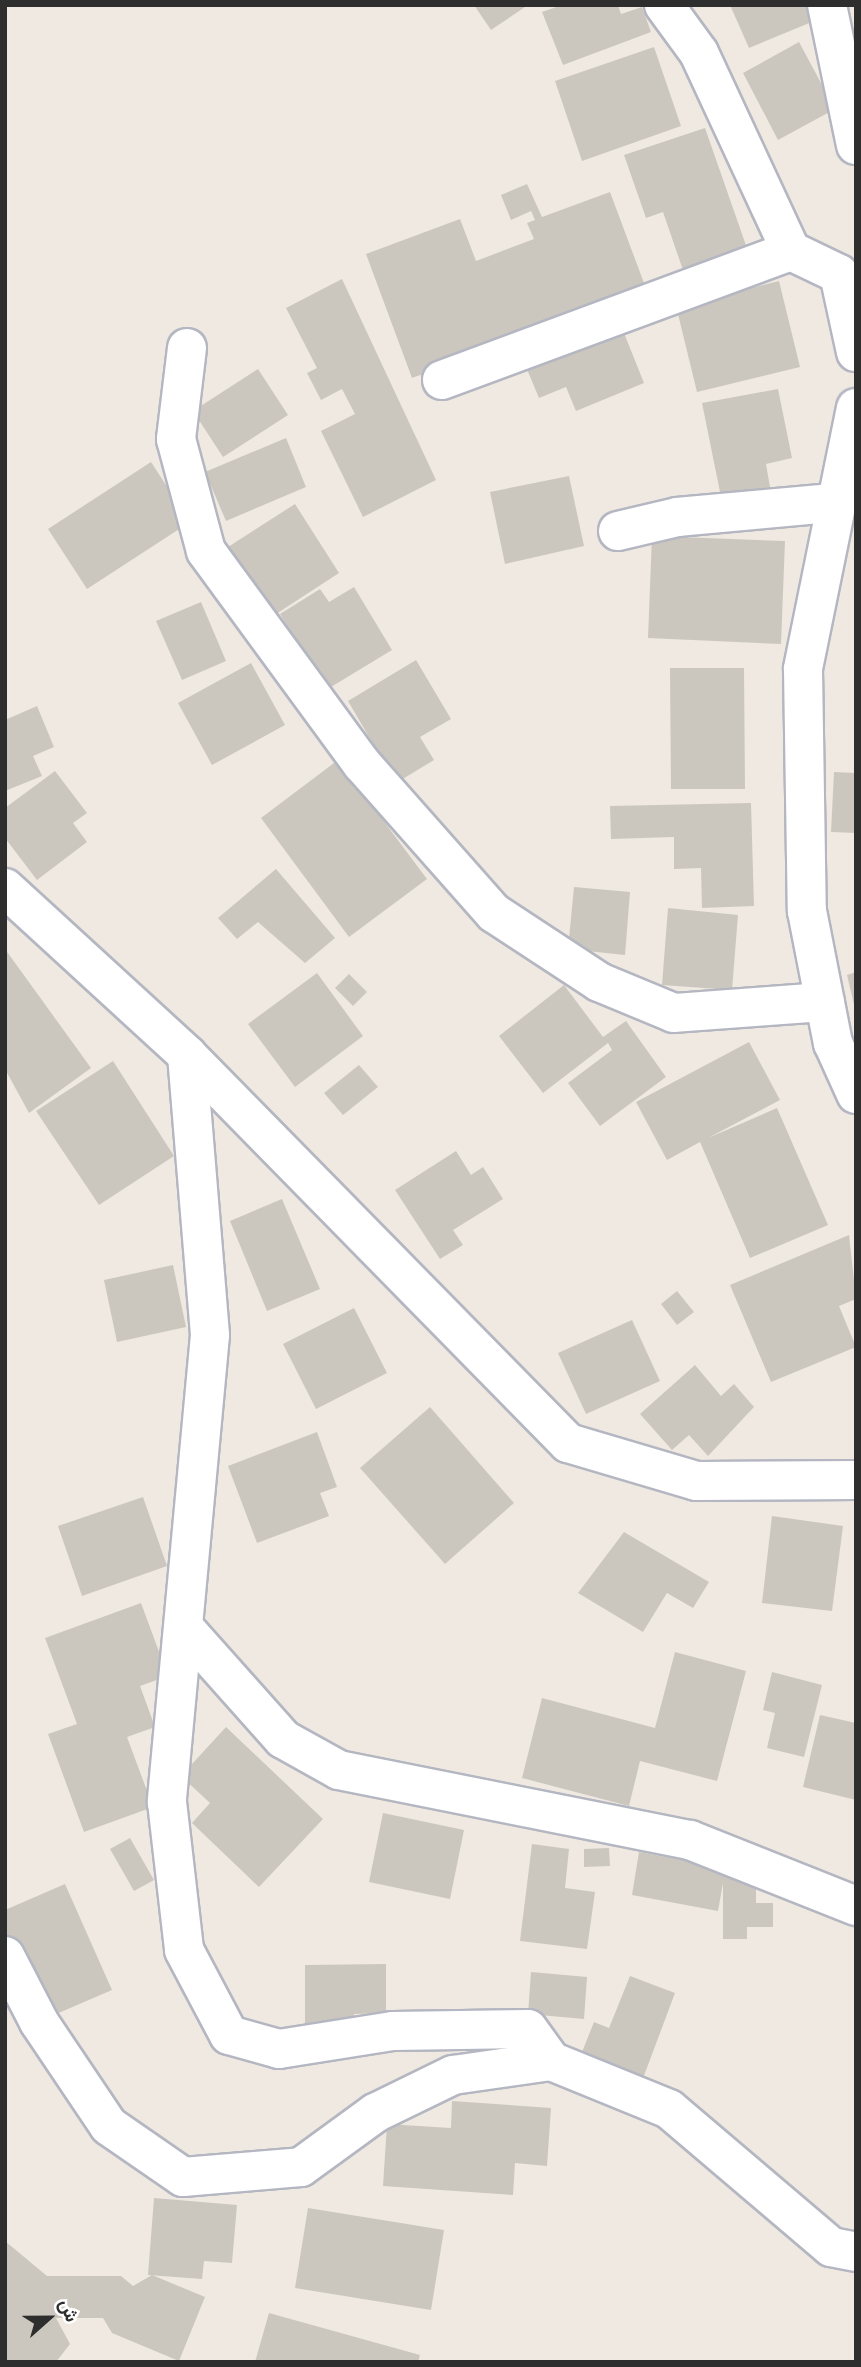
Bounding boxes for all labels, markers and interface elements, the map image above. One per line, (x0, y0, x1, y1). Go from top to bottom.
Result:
north arrow (14, 2283, 84, 2353)
text: ش (53, 2295, 85, 2325)

